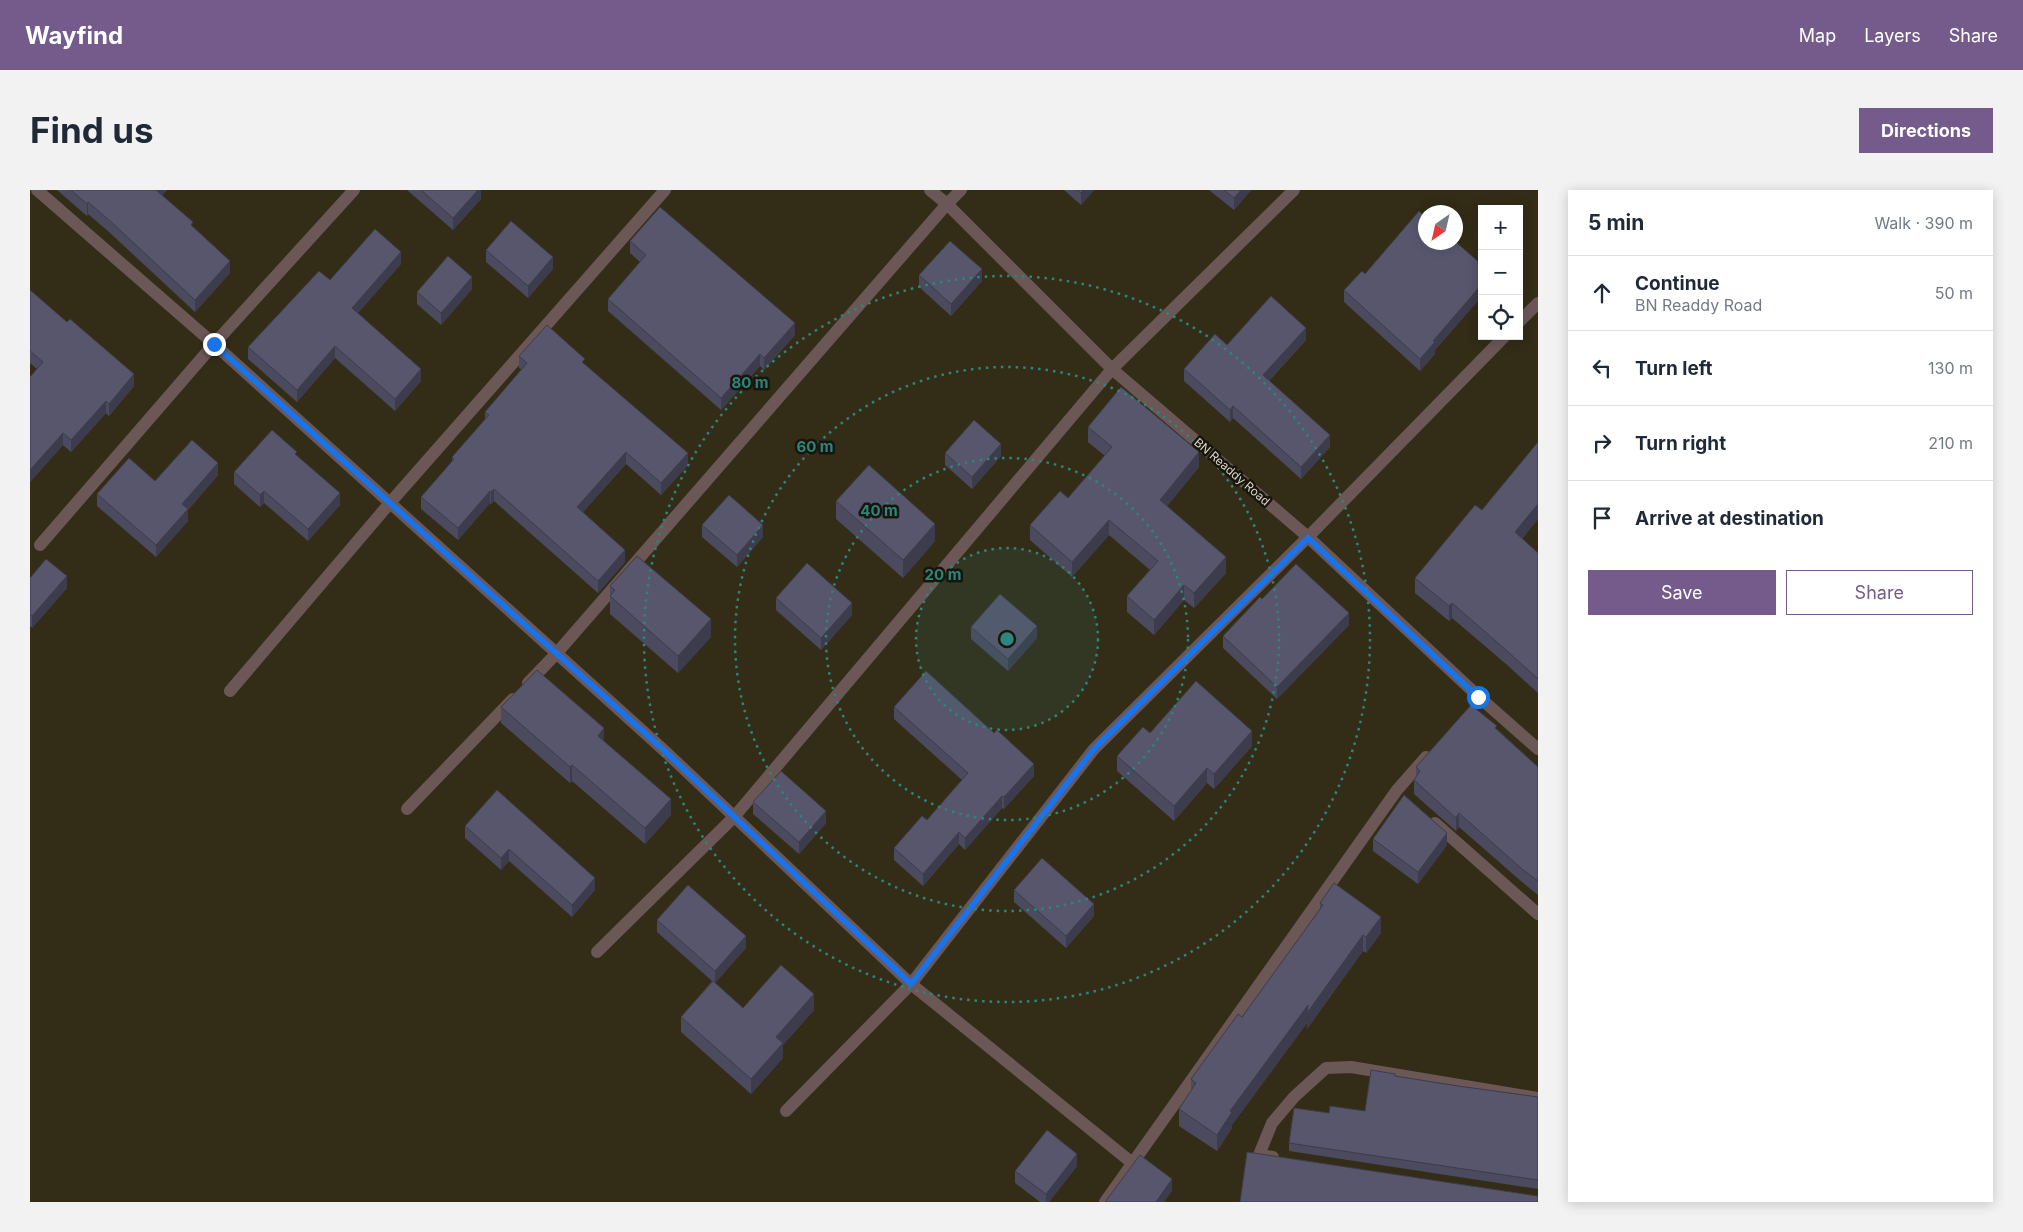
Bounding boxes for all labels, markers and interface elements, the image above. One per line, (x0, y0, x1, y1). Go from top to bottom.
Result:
text: Wayfind (25, 21, 123, 50)
text: Map (1799, 25, 1836, 46)
text: Layers (1864, 25, 1921, 46)
text: Share (1949, 25, 1998, 46)
button: Directions (1859, 108, 1993, 153)
text: Find us (30, 109, 154, 151)
north arrow (1418, 205, 1463, 250)
map controls (1478, 205, 1523, 340)
button: + (1478, 205, 1523, 250)
text: 5 min (1588, 210, 1644, 235)
text: Walk · 390 m (1874, 213, 1973, 233)
button: − (1478, 250, 1523, 295)
text: Continue (1635, 272, 1720, 295)
icon: ahead (1588, 279, 1616, 307)
text: 50 m (1935, 283, 1973, 303)
button: locate (1478, 295, 1523, 340)
text: BN Readdy Road (1635, 295, 1762, 315)
route end (203, 333, 226, 356)
icon: left (1588, 354, 1616, 382)
text: Turn left (1635, 357, 1713, 380)
text: 130 m (1928, 358, 1973, 378)
text: 80 m (731, 373, 769, 392)
icon: right (1588, 429, 1616, 457)
text: Turn right (1635, 432, 1726, 455)
text: 210 m (1928, 433, 1973, 453)
street label: BN Readdy Road (1191, 435, 1273, 509)
text: 60 m (796, 437, 834, 456)
text: 40 m (860, 501, 898, 520)
icon: arrive (1588, 504, 1616, 532)
text: Arrive at destination (1635, 507, 1824, 530)
text: 20 m (925, 565, 961, 584)
button: Save (1588, 570, 1776, 615)
button: Share (1786, 570, 1973, 615)
centre of rings (998, 630, 1016, 648)
route start (1467, 686, 1490, 709)

